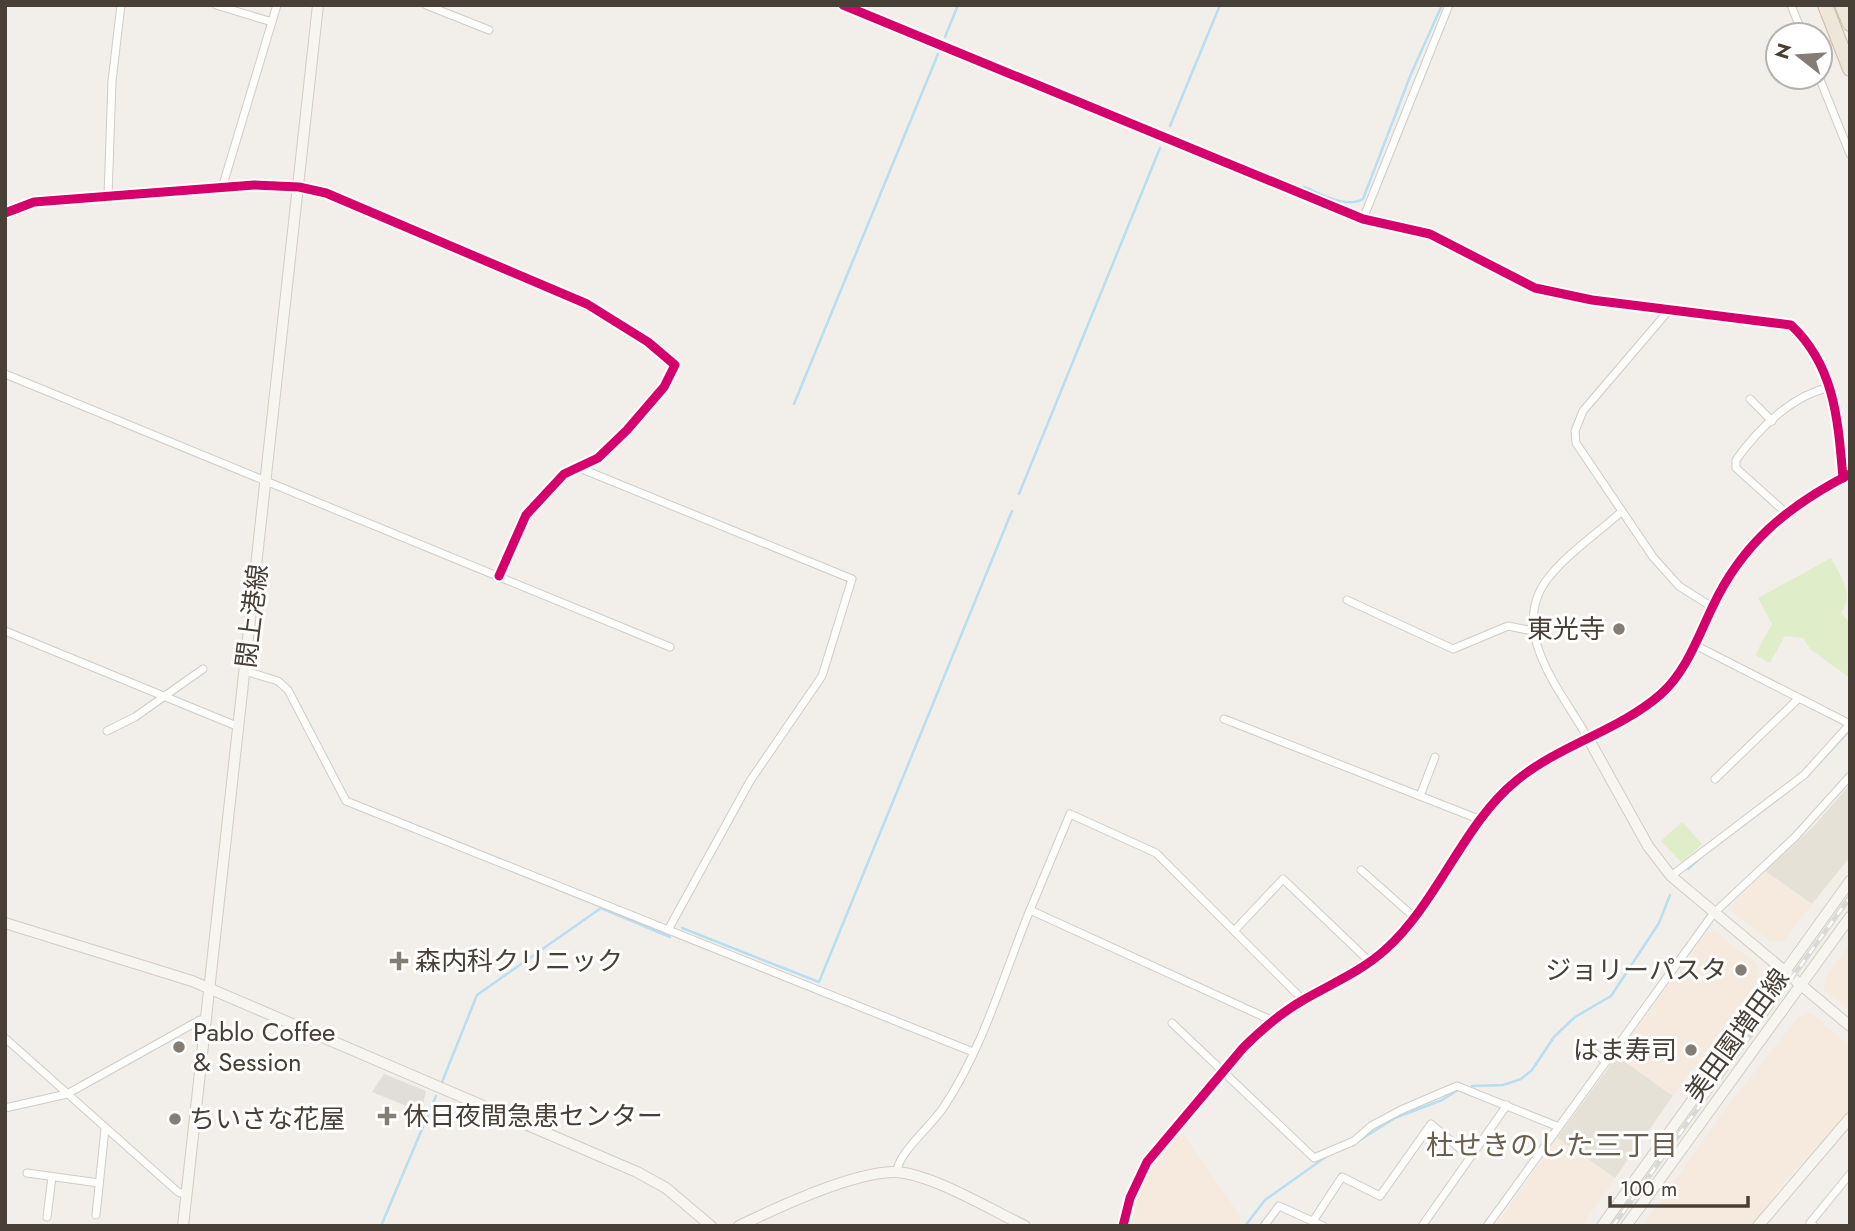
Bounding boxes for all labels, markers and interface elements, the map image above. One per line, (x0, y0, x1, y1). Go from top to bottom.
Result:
north arrow (1764, 21, 1834, 91)
text: N (1768, 40, 1798, 62)
street label: 閖上港線 (227, 562, 277, 670)
place label: 東光寺 (1527, 610, 1605, 648)
marker: 東光寺 (1611, 621, 1627, 637)
place label: 森内科クリニック (415, 942, 623, 980)
marker: 森内科クリニック (389, 951, 409, 971)
place label: ジョリーパスタ (1545, 951, 1727, 989)
street label: 美田園増田線 (1676, 961, 1798, 1109)
marker: ジョリーパスタ (1733, 962, 1749, 978)
place label: Pablo Coffee & Session (193, 1013, 335, 1081)
place label: はま寿司 (1573, 1031, 1677, 1069)
marker: Pablo Coffee & Session (171, 1039, 187, 1055)
marker: はま寿司 (1683, 1042, 1699, 1058)
place label: 休日夜間急患センター (403, 1097, 663, 1135)
place label: ちいさな花屋 (189, 1100, 345, 1138)
marker: 休日夜間急患センター (377, 1106, 397, 1126)
marker: ちいさな花屋 (167, 1111, 183, 1127)
district label: 杜せきのした三丁目 (1426, 1125, 1678, 1166)
scale bar (1610, 1164, 1748, 1208)
text: 100 m (1620, 1174, 1677, 1204)

